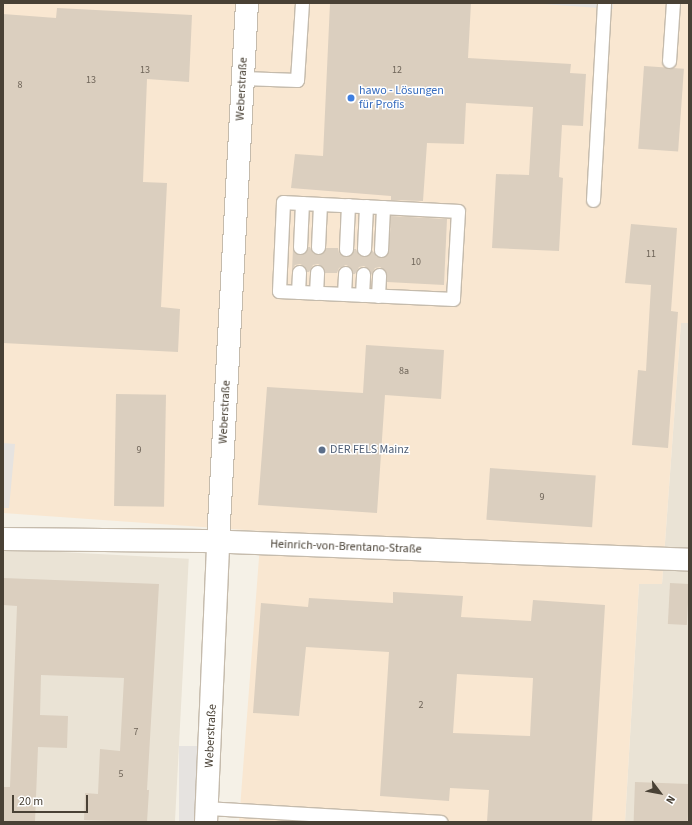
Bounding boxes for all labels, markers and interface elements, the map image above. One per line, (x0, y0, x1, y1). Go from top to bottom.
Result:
street label: Weberstraße (233, 57, 251, 121)
house number: 13 (140, 65, 150, 77)
house number: 12 (392, 65, 402, 77)
house number: 13 (86, 75, 96, 87)
house number: 8 (18, 80, 22, 92)
place label: hawo - Lösungen für Profis (359, 84, 444, 112)
marker: hawo - Lösungen für Profis (346, 93, 356, 103)
house number: 11 (646, 249, 656, 261)
house number: 10 (411, 257, 421, 269)
house number: 8a (399, 366, 409, 378)
street label: Weberstraße (216, 380, 234, 444)
place label: DER FELS Mainz (330, 443, 409, 457)
house number: 9 (137, 445, 141, 457)
marker: DER FELS Mainz (317, 445, 327, 455)
house number: 9 (540, 492, 544, 504)
street label: Heinrich-von-Brentano-Straße (270, 537, 422, 557)
house number: 2 (419, 700, 423, 712)
street label: Weberstraße (202, 704, 220, 768)
house number: 7 (134, 727, 138, 739)
house number: 5 (119, 769, 123, 781)
north arrow (640, 773, 680, 813)
scale bar (14, 787, 90, 813)
text: 20 m (19, 793, 43, 810)
text: N (662, 793, 679, 807)

